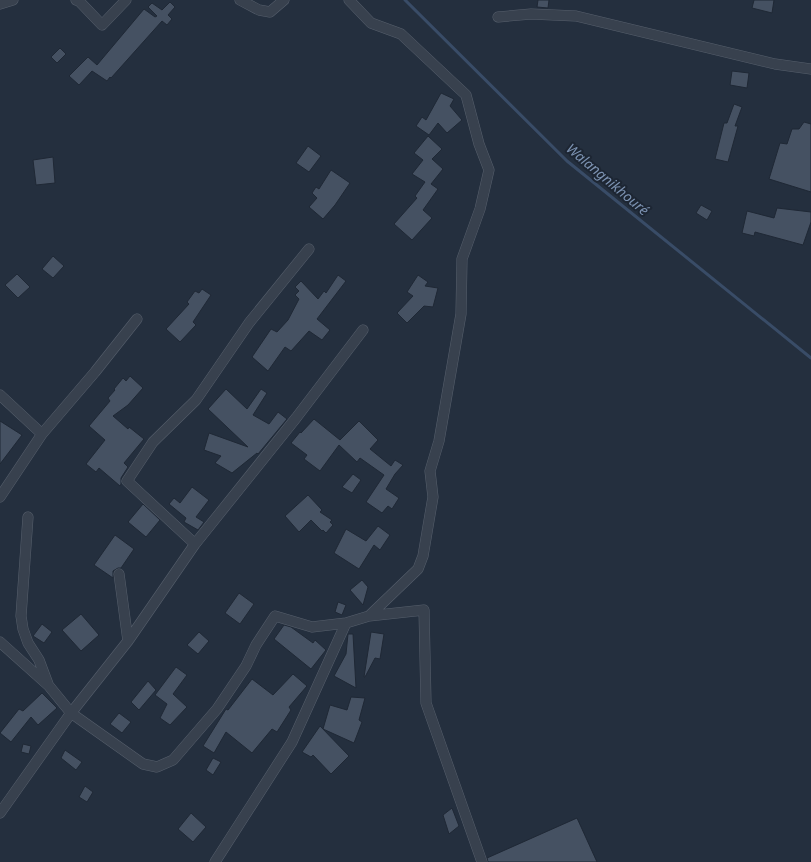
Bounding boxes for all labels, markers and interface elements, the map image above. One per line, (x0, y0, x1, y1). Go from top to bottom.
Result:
water label: Walangnikhouré (563, 139, 653, 219)

